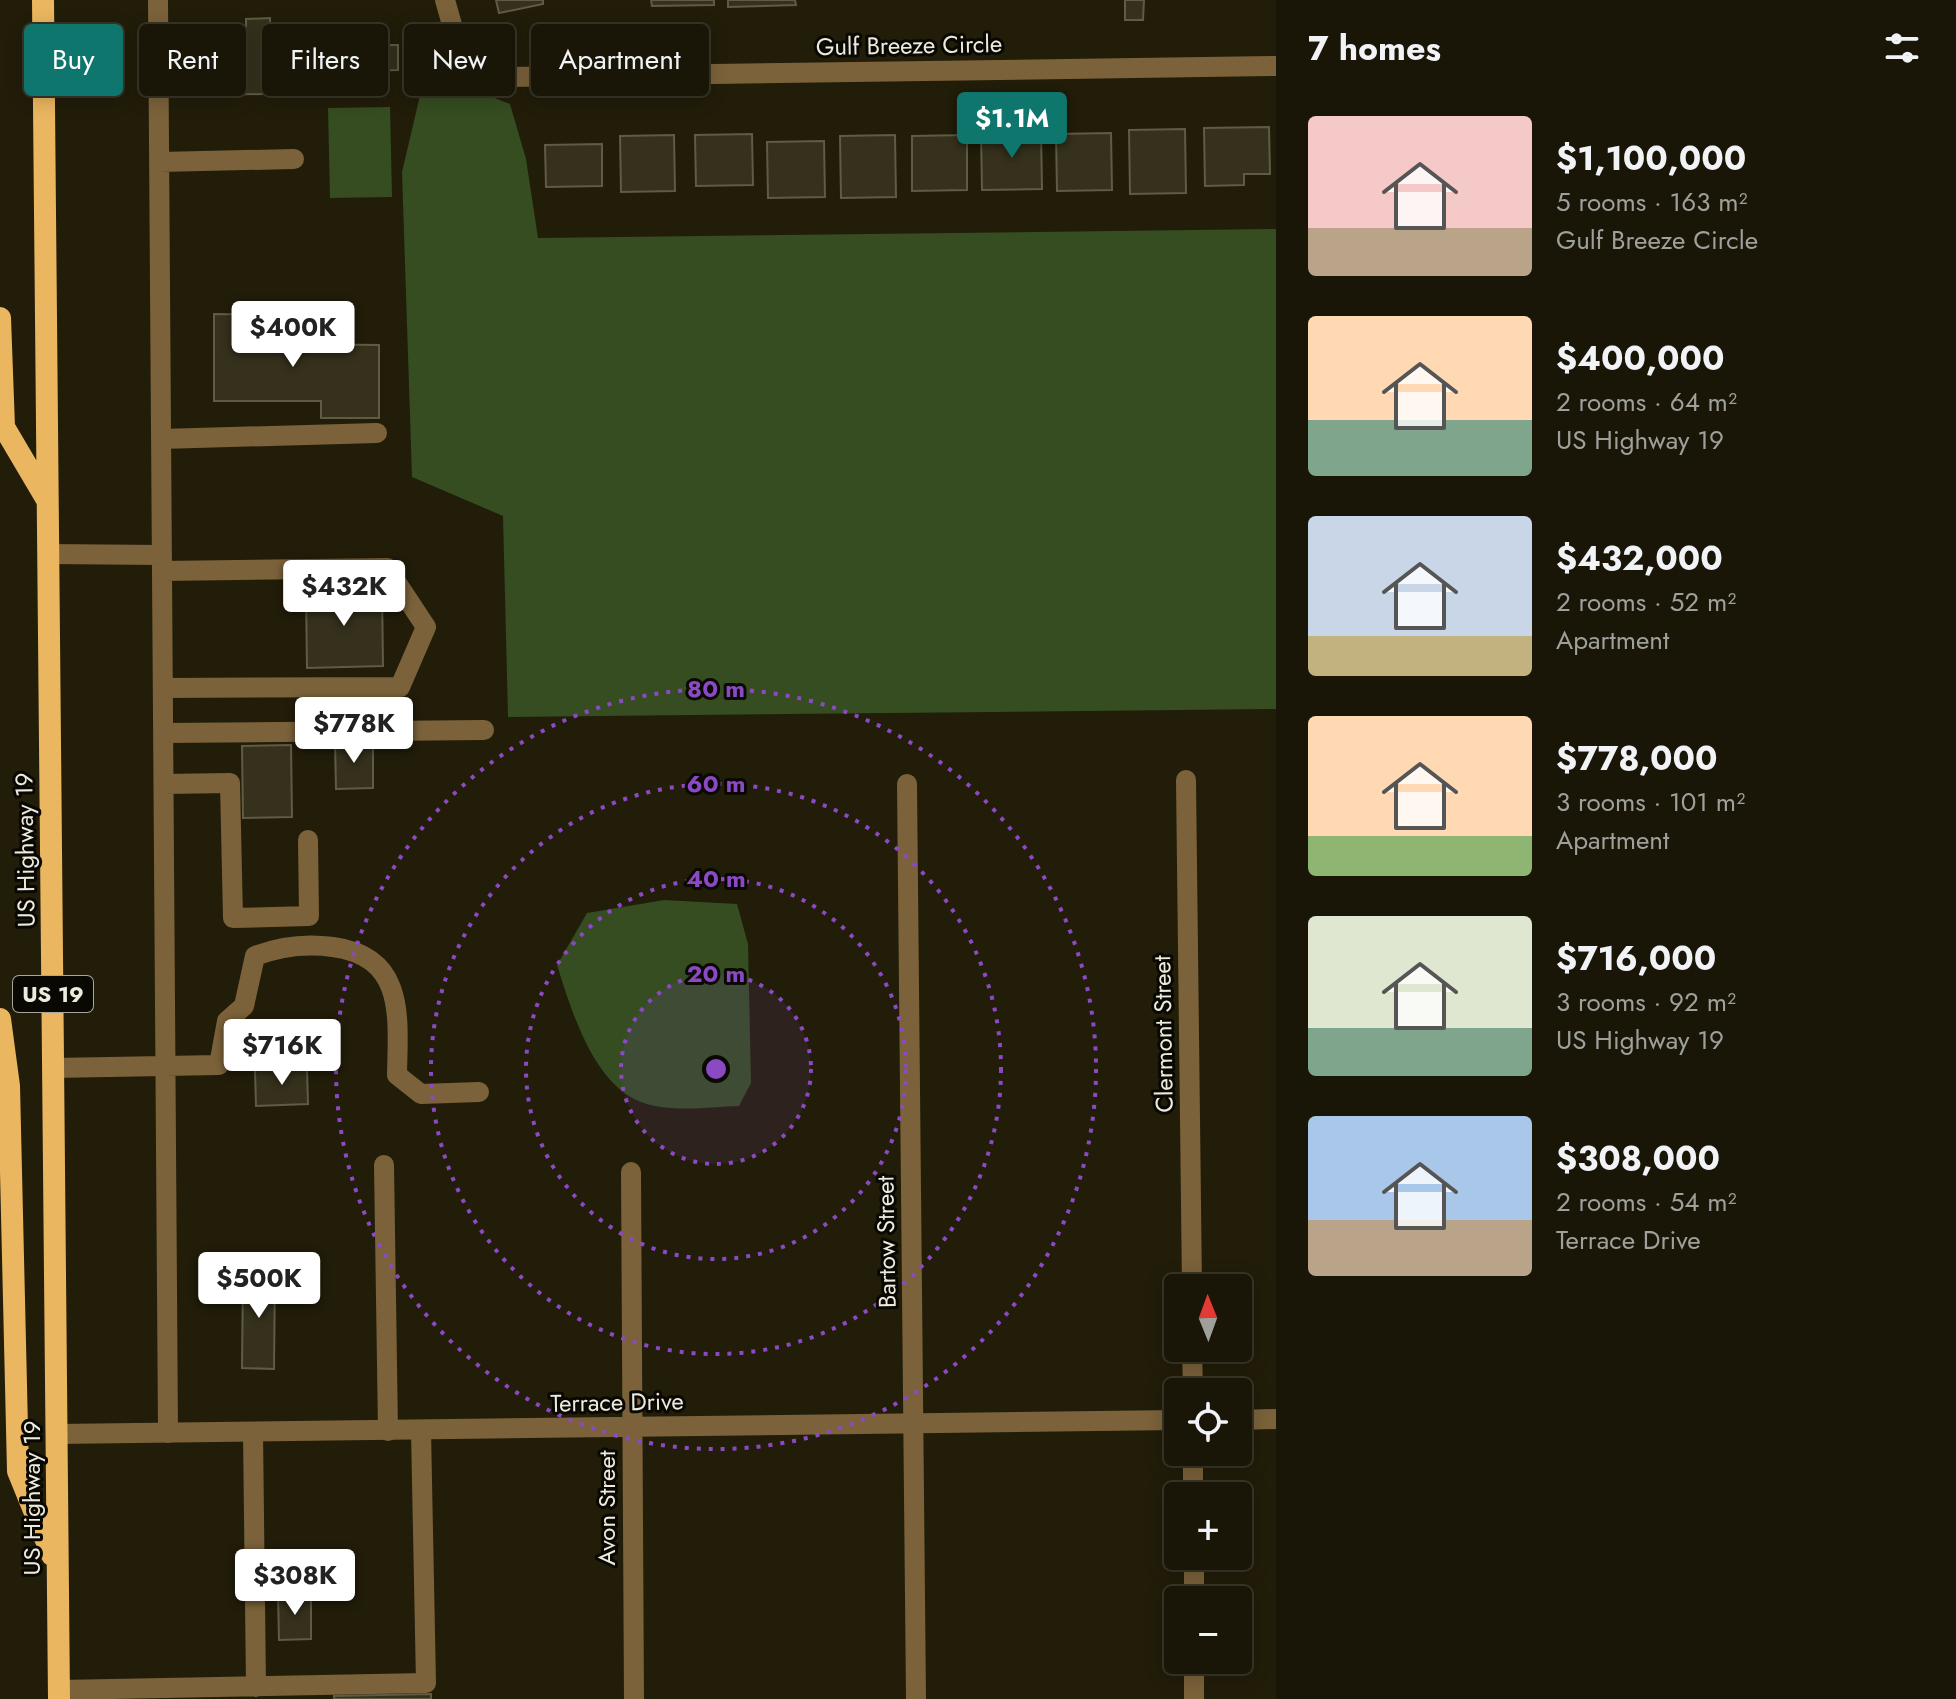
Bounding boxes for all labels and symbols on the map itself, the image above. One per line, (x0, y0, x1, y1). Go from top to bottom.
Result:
street label: Gulf Breeze Circle (815, 26, 1003, 64)
pin: $1.1M (956, 92, 1068, 160)
pin: $400K (237, 301, 349, 369)
pin: $432K (288, 560, 400, 628)
text: 80 m (687, 671, 745, 706)
pin: $778K (298, 697, 410, 765)
text: 60 m (687, 766, 745, 801)
street label: US Highway 19 (6, 772, 44, 928)
text: 40 m (686, 861, 746, 896)
street label: Clermont Street (1144, 955, 1182, 1113)
text: 20 m (687, 956, 745, 991)
road number: US 19 (13, 976, 93, 1012)
pin: $716K (226, 1019, 338, 1087)
centre of rings (702, 1055, 730, 1083)
street label: Bartow Street (867, 1175, 905, 1309)
pin: $500K (203, 1252, 315, 1320)
north arrow (1164, 1274, 1252, 1362)
street label: Terrace Drive (550, 1383, 684, 1421)
street label: US Highway 19 (14, 1420, 49, 1576)
street label: Avon Street (589, 1450, 624, 1566)
pin: $308K (239, 1549, 351, 1617)

